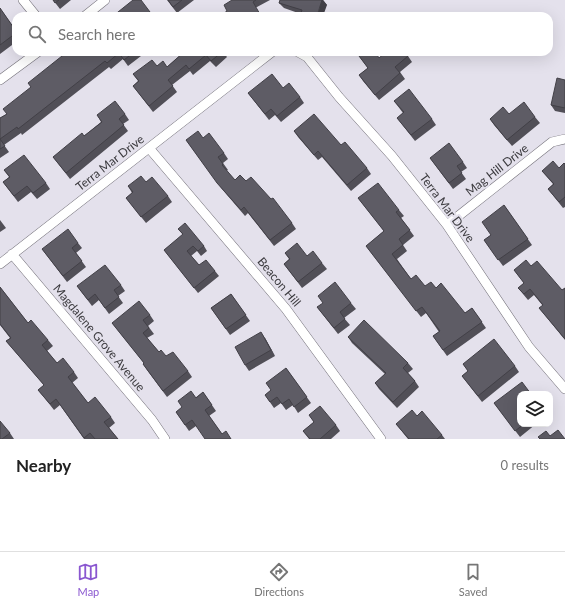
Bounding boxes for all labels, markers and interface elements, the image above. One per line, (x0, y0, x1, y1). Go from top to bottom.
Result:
search box (12, 12, 553, 56)
icon: search (26, 23, 48, 45)
text: Search here (58, 25, 135, 43)
street label: Terra Mar Drive (73, 131, 147, 194)
street label: Mag Hill Drive (462, 140, 531, 199)
street label: Terra Mar Drive (417, 170, 478, 245)
street label: Beacon Hill (254, 254, 304, 309)
street label: Magdalene Grove Avenue (50, 281, 149, 394)
map controls (517, 391, 553, 427)
button: layers (517, 391, 553, 427)
text: Nearby (16, 455, 71, 476)
text: 0 results (501, 457, 549, 473)
tab: Map (77, 561, 99, 598)
tab: Directions (254, 561, 304, 598)
tab: Saved (459, 561, 488, 598)

